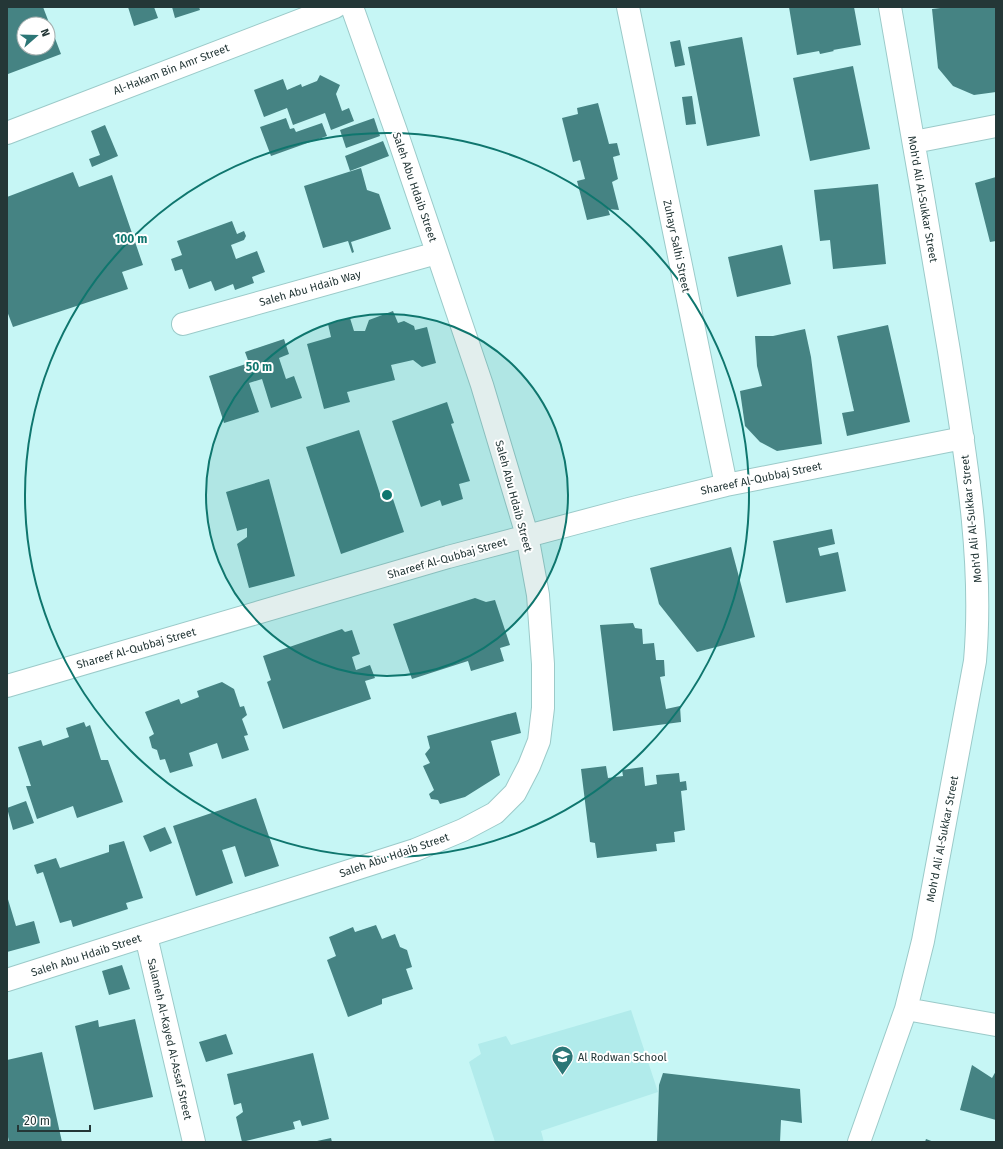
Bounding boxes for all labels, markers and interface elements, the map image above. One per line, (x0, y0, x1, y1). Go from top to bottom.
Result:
north arrow (16, 16, 56, 56)
text: N (38, 27, 52, 38)
street label: Al-Hakam Bin Amr Street (111, 41, 231, 98)
street label: Saleh Abu Hdaib Street (390, 131, 439, 244)
street label: Moh'd Ali Al-Sukkar Street (905, 135, 940, 264)
street label: Zuhayr Salhi Street (660, 199, 693, 294)
text: 100 m (115, 232, 147, 246)
street label: Saleh Abu Hdaib Way (258, 268, 363, 309)
text: 50 m (246, 360, 272, 374)
street label: Saleh Abu Hdaib Street (492, 439, 535, 553)
street label: Moh'd Ali Al-Sukkar Street (958, 454, 985, 584)
street label: Shareef Al-Qubbaj Street (699, 459, 823, 498)
centre of rings (380, 488, 394, 502)
street label: Shareef Al-Qubbaj Street (386, 535, 508, 582)
street label: Shareef Al-Qubbaj Street (75, 625, 197, 672)
street label: Moh'd Ali Al-Sukkar Street (924, 775, 961, 903)
street label: Saleh Abu Hdaib Street (338, 831, 451, 880)
street label: Saleh Abu Hdaib Street (29, 932, 143, 979)
street label: Salameh Al-Kayed Al-Assaf Street (145, 957, 194, 1121)
school or university icon: Al Rodwan School (550, 1044, 576, 1077)
place label: Al Rodwan School (578, 1051, 667, 1064)
scale bar (18, 1107, 90, 1133)
text: 20 m (24, 1114, 50, 1128)

